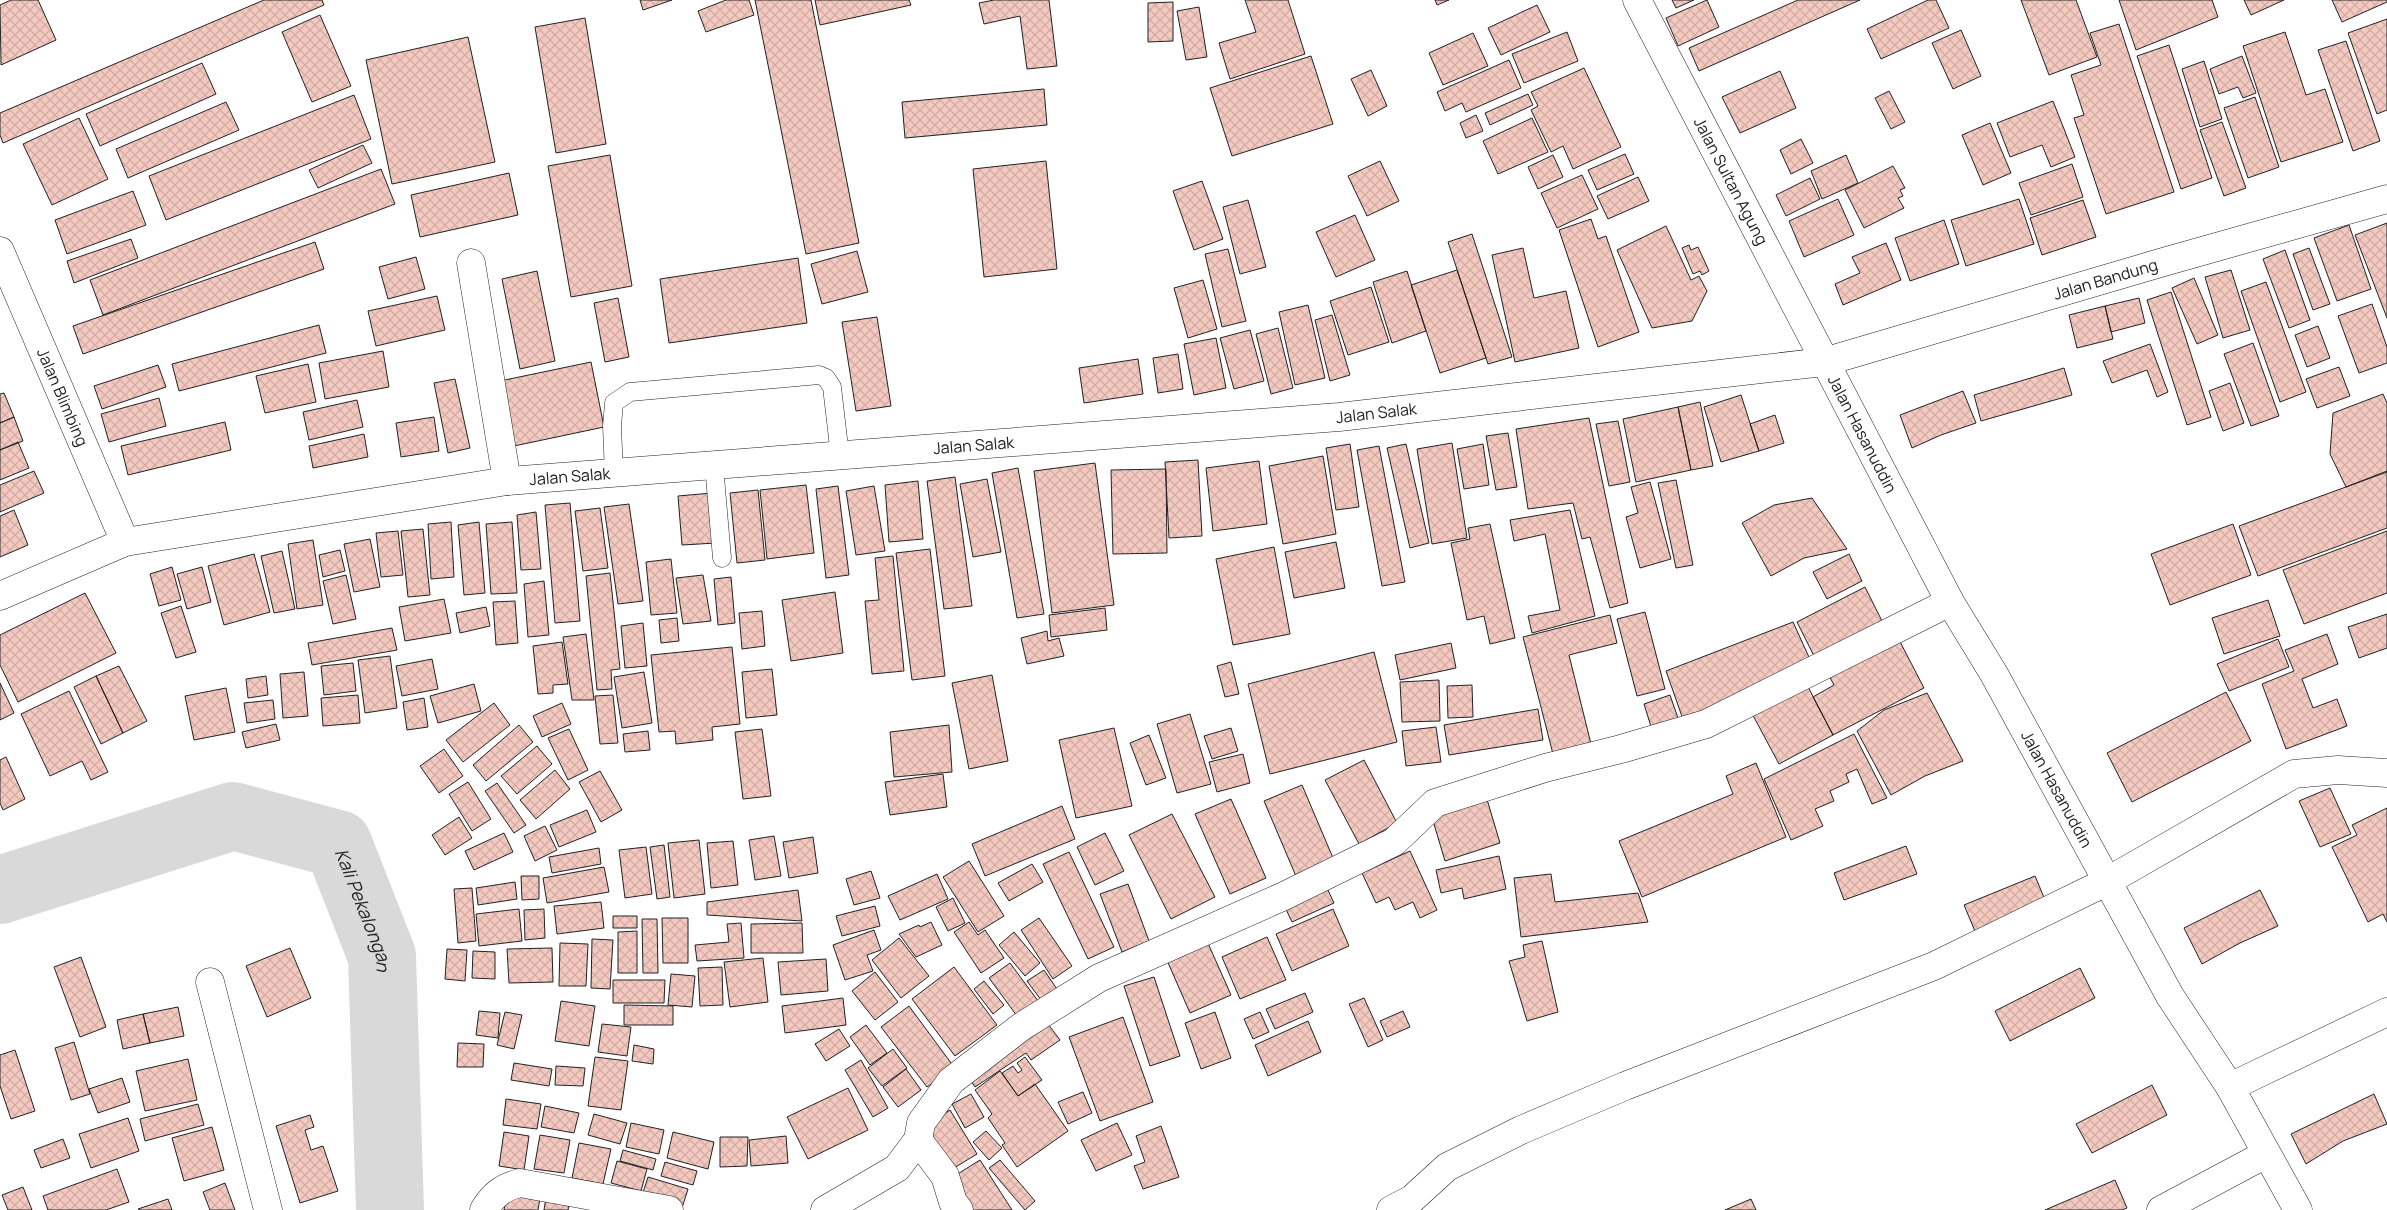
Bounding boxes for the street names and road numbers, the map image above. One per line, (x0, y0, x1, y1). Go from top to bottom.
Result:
street label: Jalan Sultan Agung (1689, 113, 1773, 249)
street label: Jalan Bandung (2051, 253, 2160, 305)
street label: Jalan Blimbing (32, 345, 94, 450)
street label: Jalan Hasanuddin (1823, 371, 1902, 497)
street label: Jalan Salak (1335, 397, 1419, 428)
street label: Jalan Salak (932, 431, 1016, 459)
street label: Jalan Salak (529, 462, 612, 490)
street label: Jalan Hasanuddin (2016, 727, 2098, 851)

